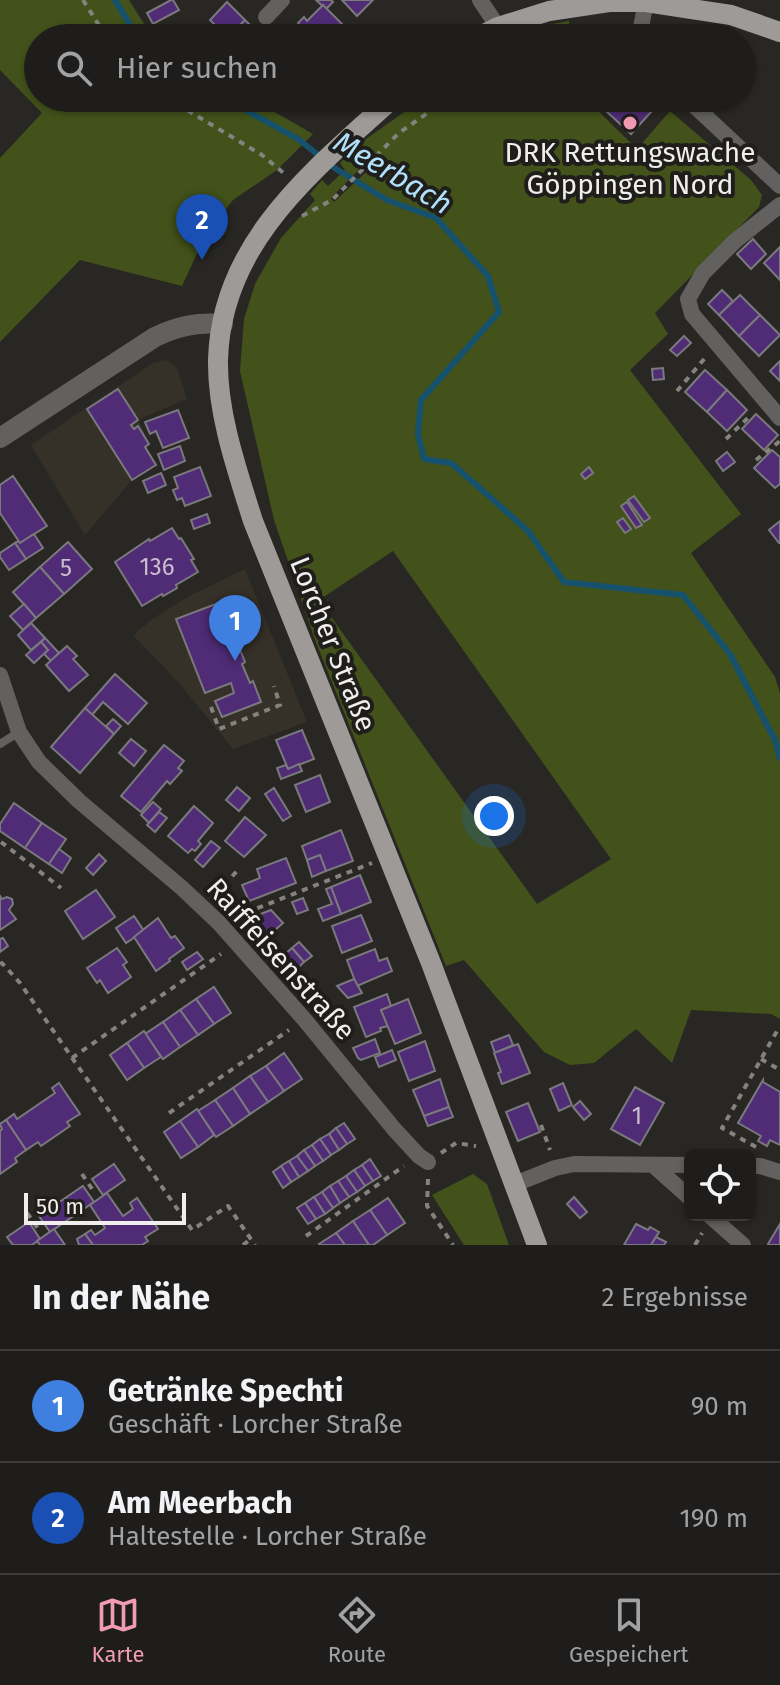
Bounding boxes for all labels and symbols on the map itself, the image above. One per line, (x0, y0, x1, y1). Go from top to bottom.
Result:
marker: DRK Rettungswache Göppingen Nord (621, 114, 639, 132)
water label: Meerbach (327, 124, 459, 222)
place label: DRK Rettungswache Göppingen Nord (505, 136, 755, 201)
pin: 2 (176, 194, 228, 260)
street label: Lorcher Straße (283, 552, 383, 736)
house number: 136 (139, 553, 175, 581)
house number: 5 (60, 554, 72, 582)
pin: 1 (209, 595, 261, 661)
your location (474, 796, 514, 836)
street label: Raiffeisenstraße (200, 871, 362, 1047)
house number: 1 (632, 1102, 642, 1130)
scale bar (24, 1189, 186, 1225)

